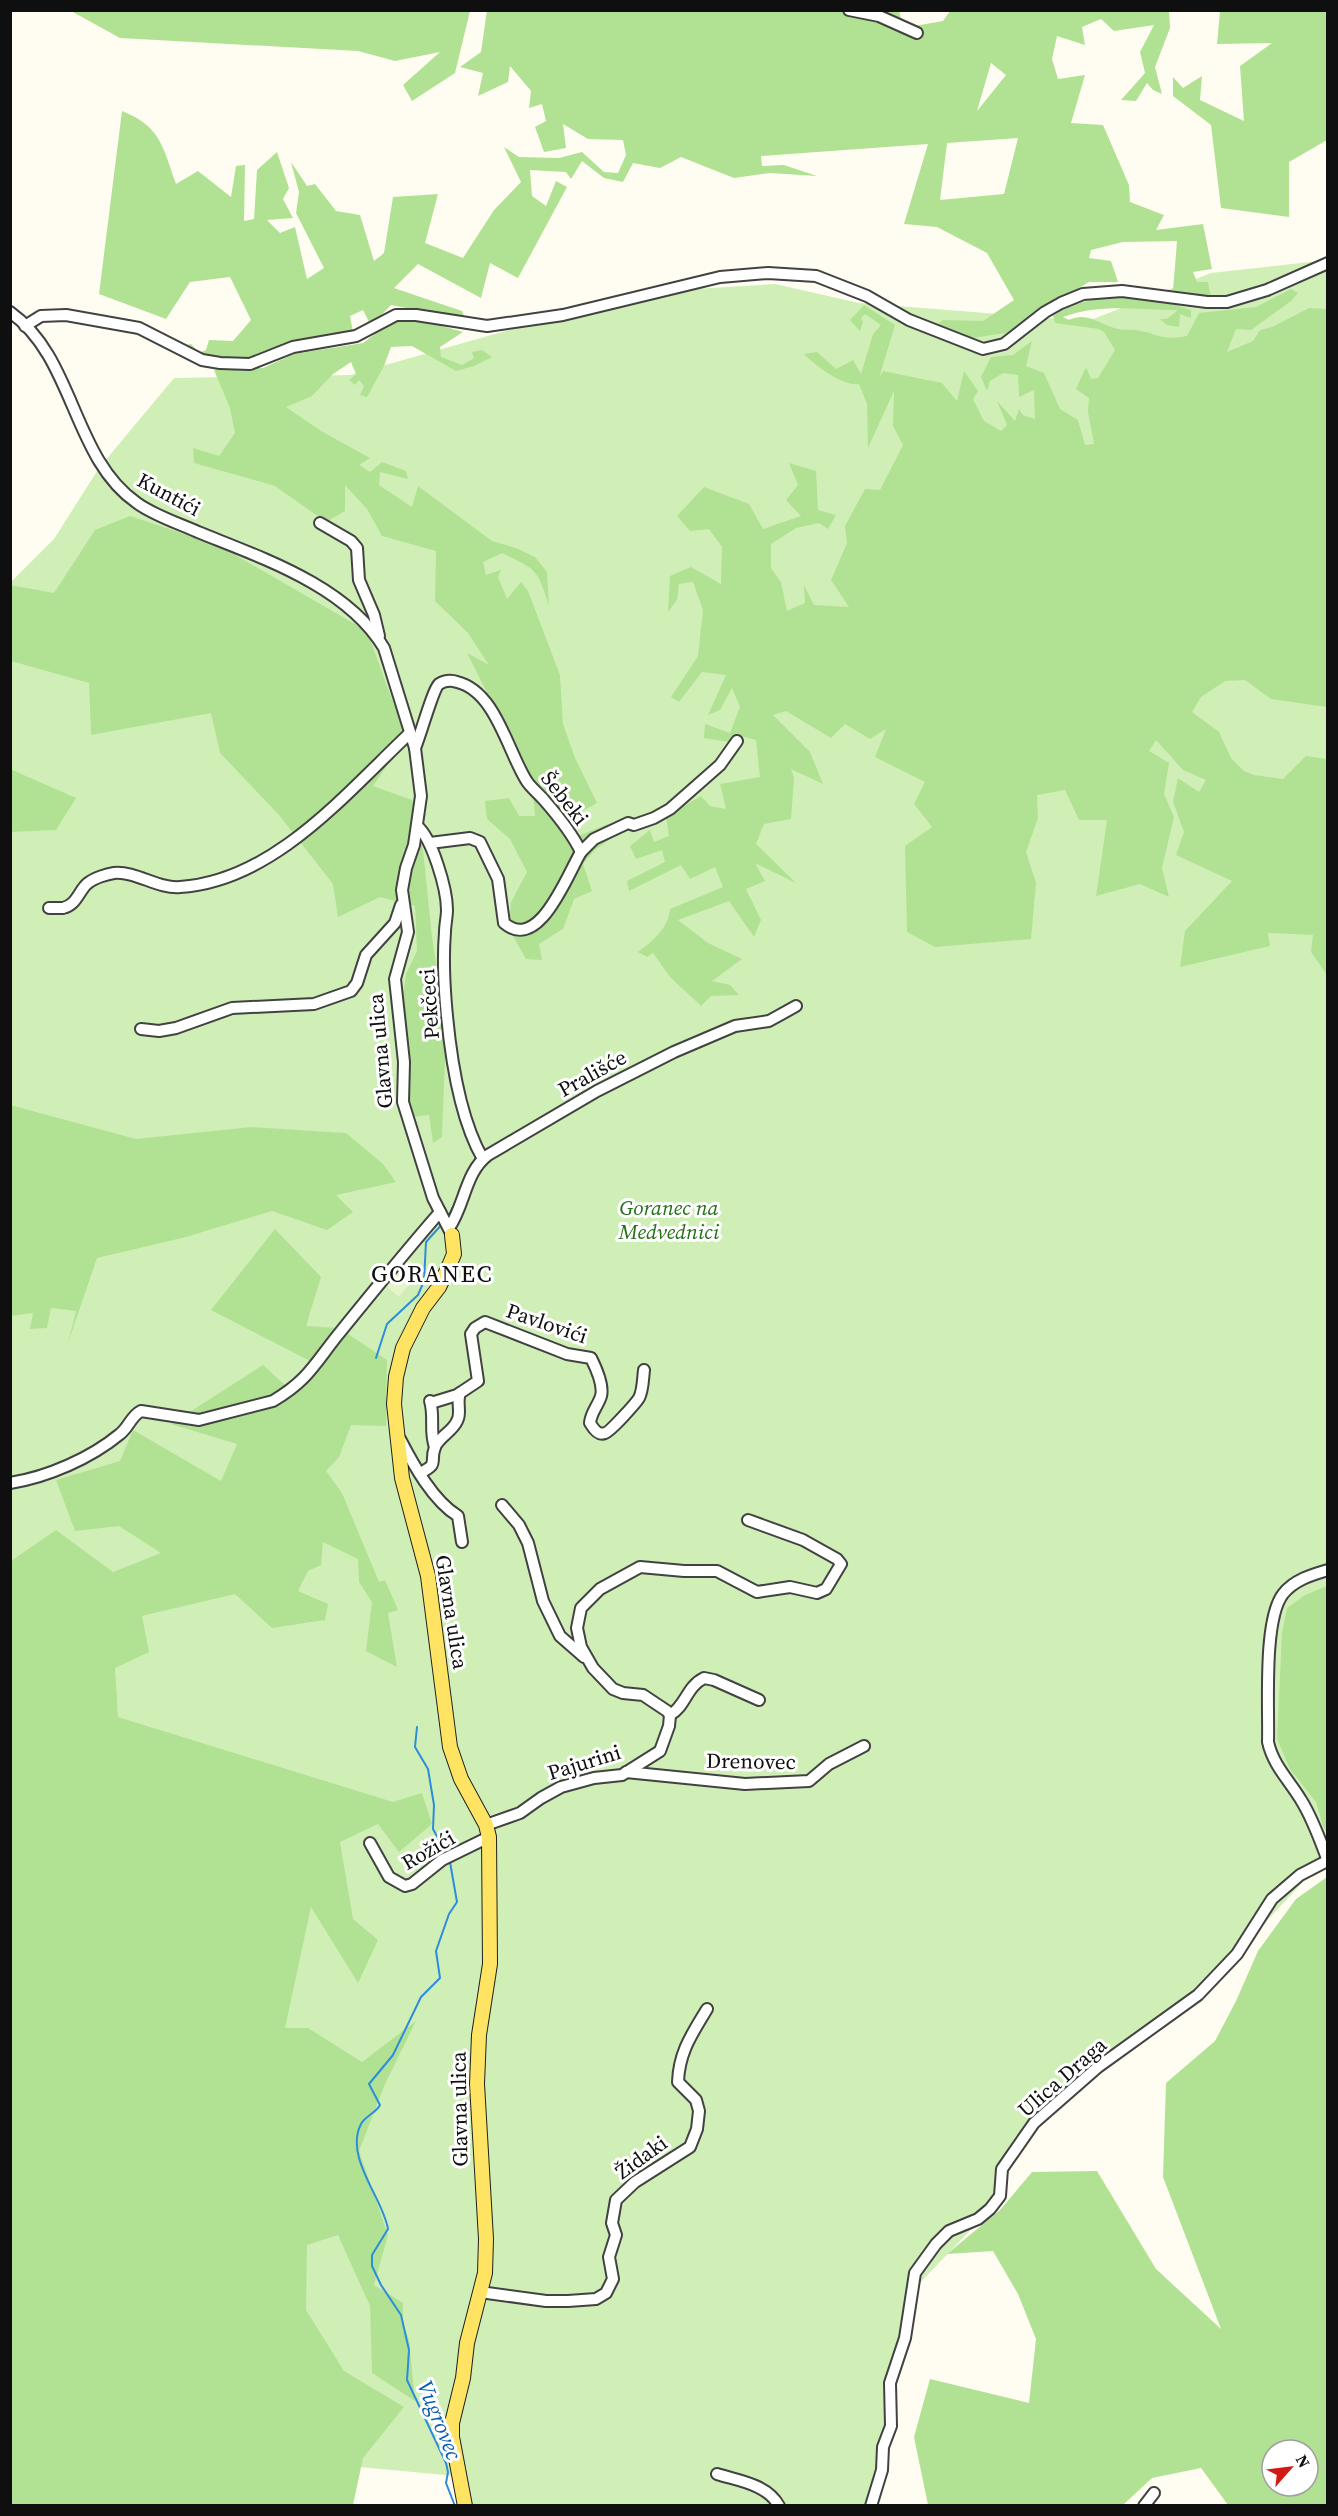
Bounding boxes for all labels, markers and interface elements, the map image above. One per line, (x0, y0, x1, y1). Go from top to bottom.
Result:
street label: Kuntići (132, 465, 206, 523)
street label: Šebeki (535, 765, 595, 831)
street label: Pekčeci (412, 968, 446, 1040)
street label: Glavna ulica (361, 992, 399, 1110)
street label: Prališće (553, 1042, 631, 1104)
park label: Goranec na Medvednici (618, 1193, 720, 1246)
district label: GORANEC (371, 1257, 493, 1290)
street label: Pavlovići (503, 1296, 591, 1350)
street label: Glavna ulica (429, 1553, 475, 1671)
street label: Pajurini (544, 1737, 624, 1787)
street label: Drenovec (706, 1746, 796, 1776)
street label: Rožići (396, 1823, 460, 1877)
street label: Ulica Draga (1011, 2030, 1113, 2124)
street label: Glavna ulica (443, 2051, 475, 2167)
street label: Židaki (609, 2128, 673, 2186)
water label: Vugrovec (410, 2376, 470, 2464)
north arrow (1260, 2438, 1320, 2498)
text: N (1291, 2451, 1316, 2472)

